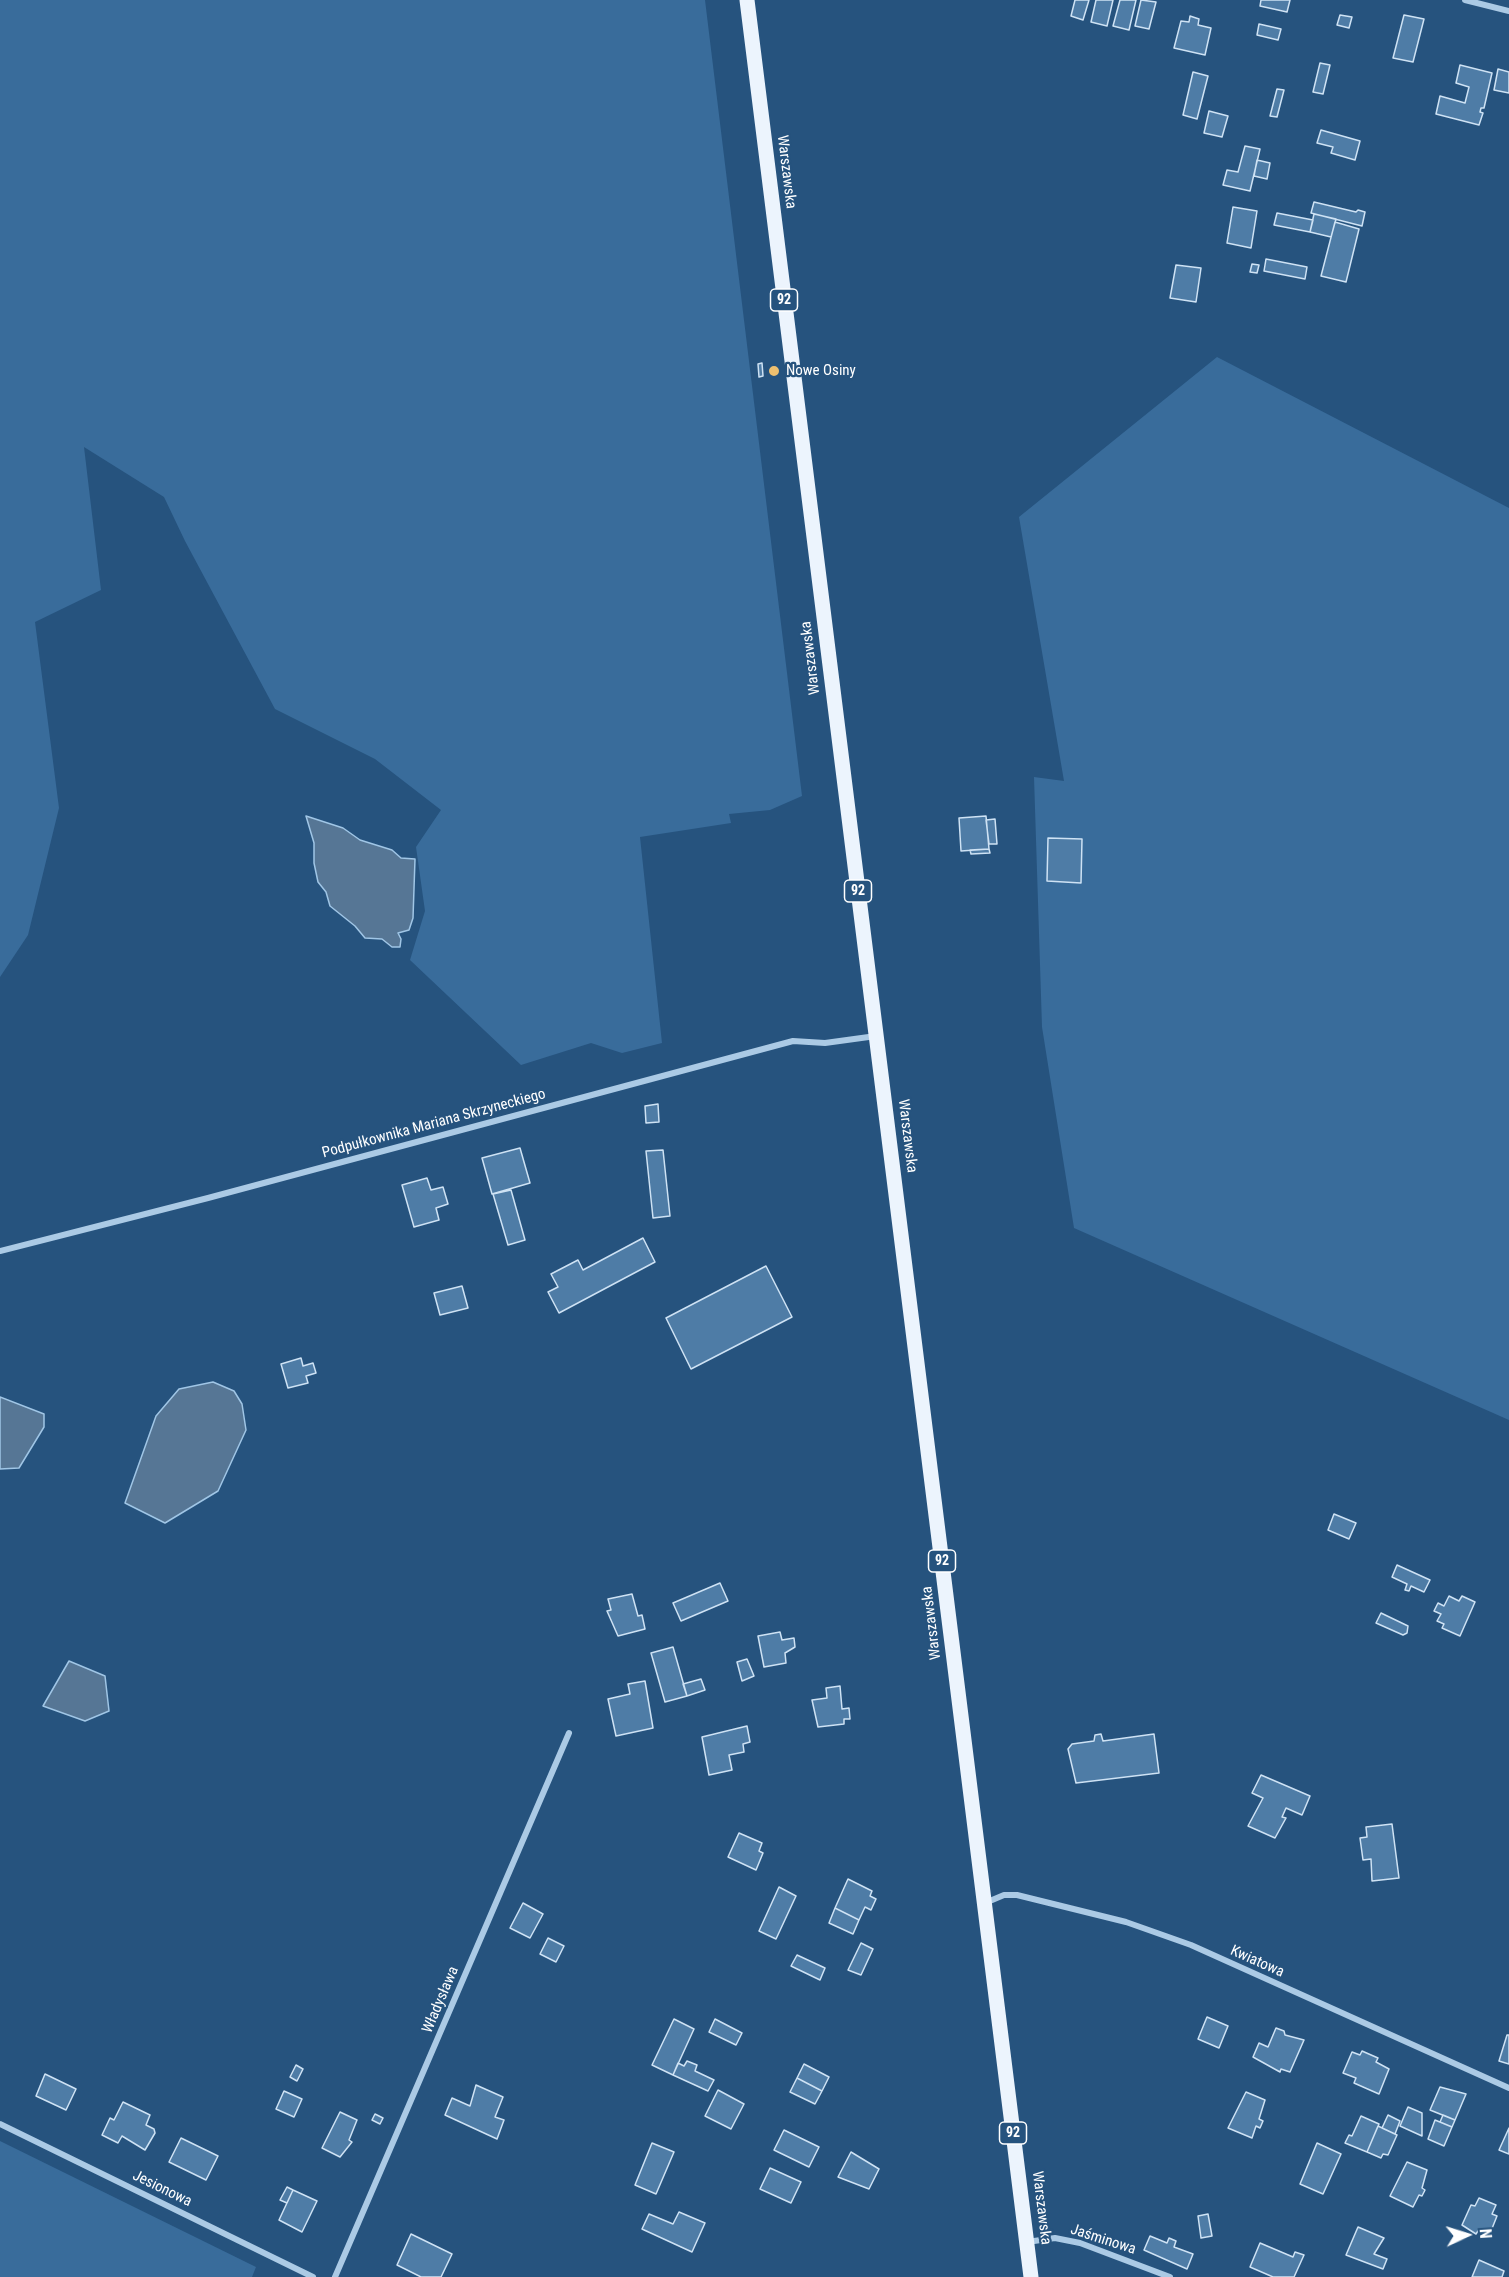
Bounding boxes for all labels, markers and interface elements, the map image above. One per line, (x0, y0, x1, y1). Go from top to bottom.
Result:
street label: Warszawska (773, 134, 799, 210)
road number: 92 (770, 289, 798, 311)
place label: Nowe Osiny (786, 362, 856, 380)
marker: Nowe Osiny (767, 364, 781, 378)
street label: Warszawska (798, 620, 824, 696)
road number: 92 (844, 880, 872, 902)
street label: Podpułkownika Mariana Skrzyneckiego (320, 1085, 548, 1163)
street label: Warszawska (894, 1098, 920, 1174)
road number: 92 (928, 1550, 956, 1572)
street label: Warszawska (919, 1585, 945, 1661)
street label: Kwiatowa (1227, 1942, 1287, 1982)
street label: Władysława (419, 1964, 463, 2036)
road number: 92 (1000, 2122, 1026, 2144)
street label: Jesionowa (129, 2167, 195, 2211)
street label: Warszawska (1028, 2170, 1054, 2246)
north arrow (1437, 2205, 1497, 2265)
street label: Jaśminowa (1068, 2221, 1138, 2259)
text: N (1476, 2228, 1495, 2239)

